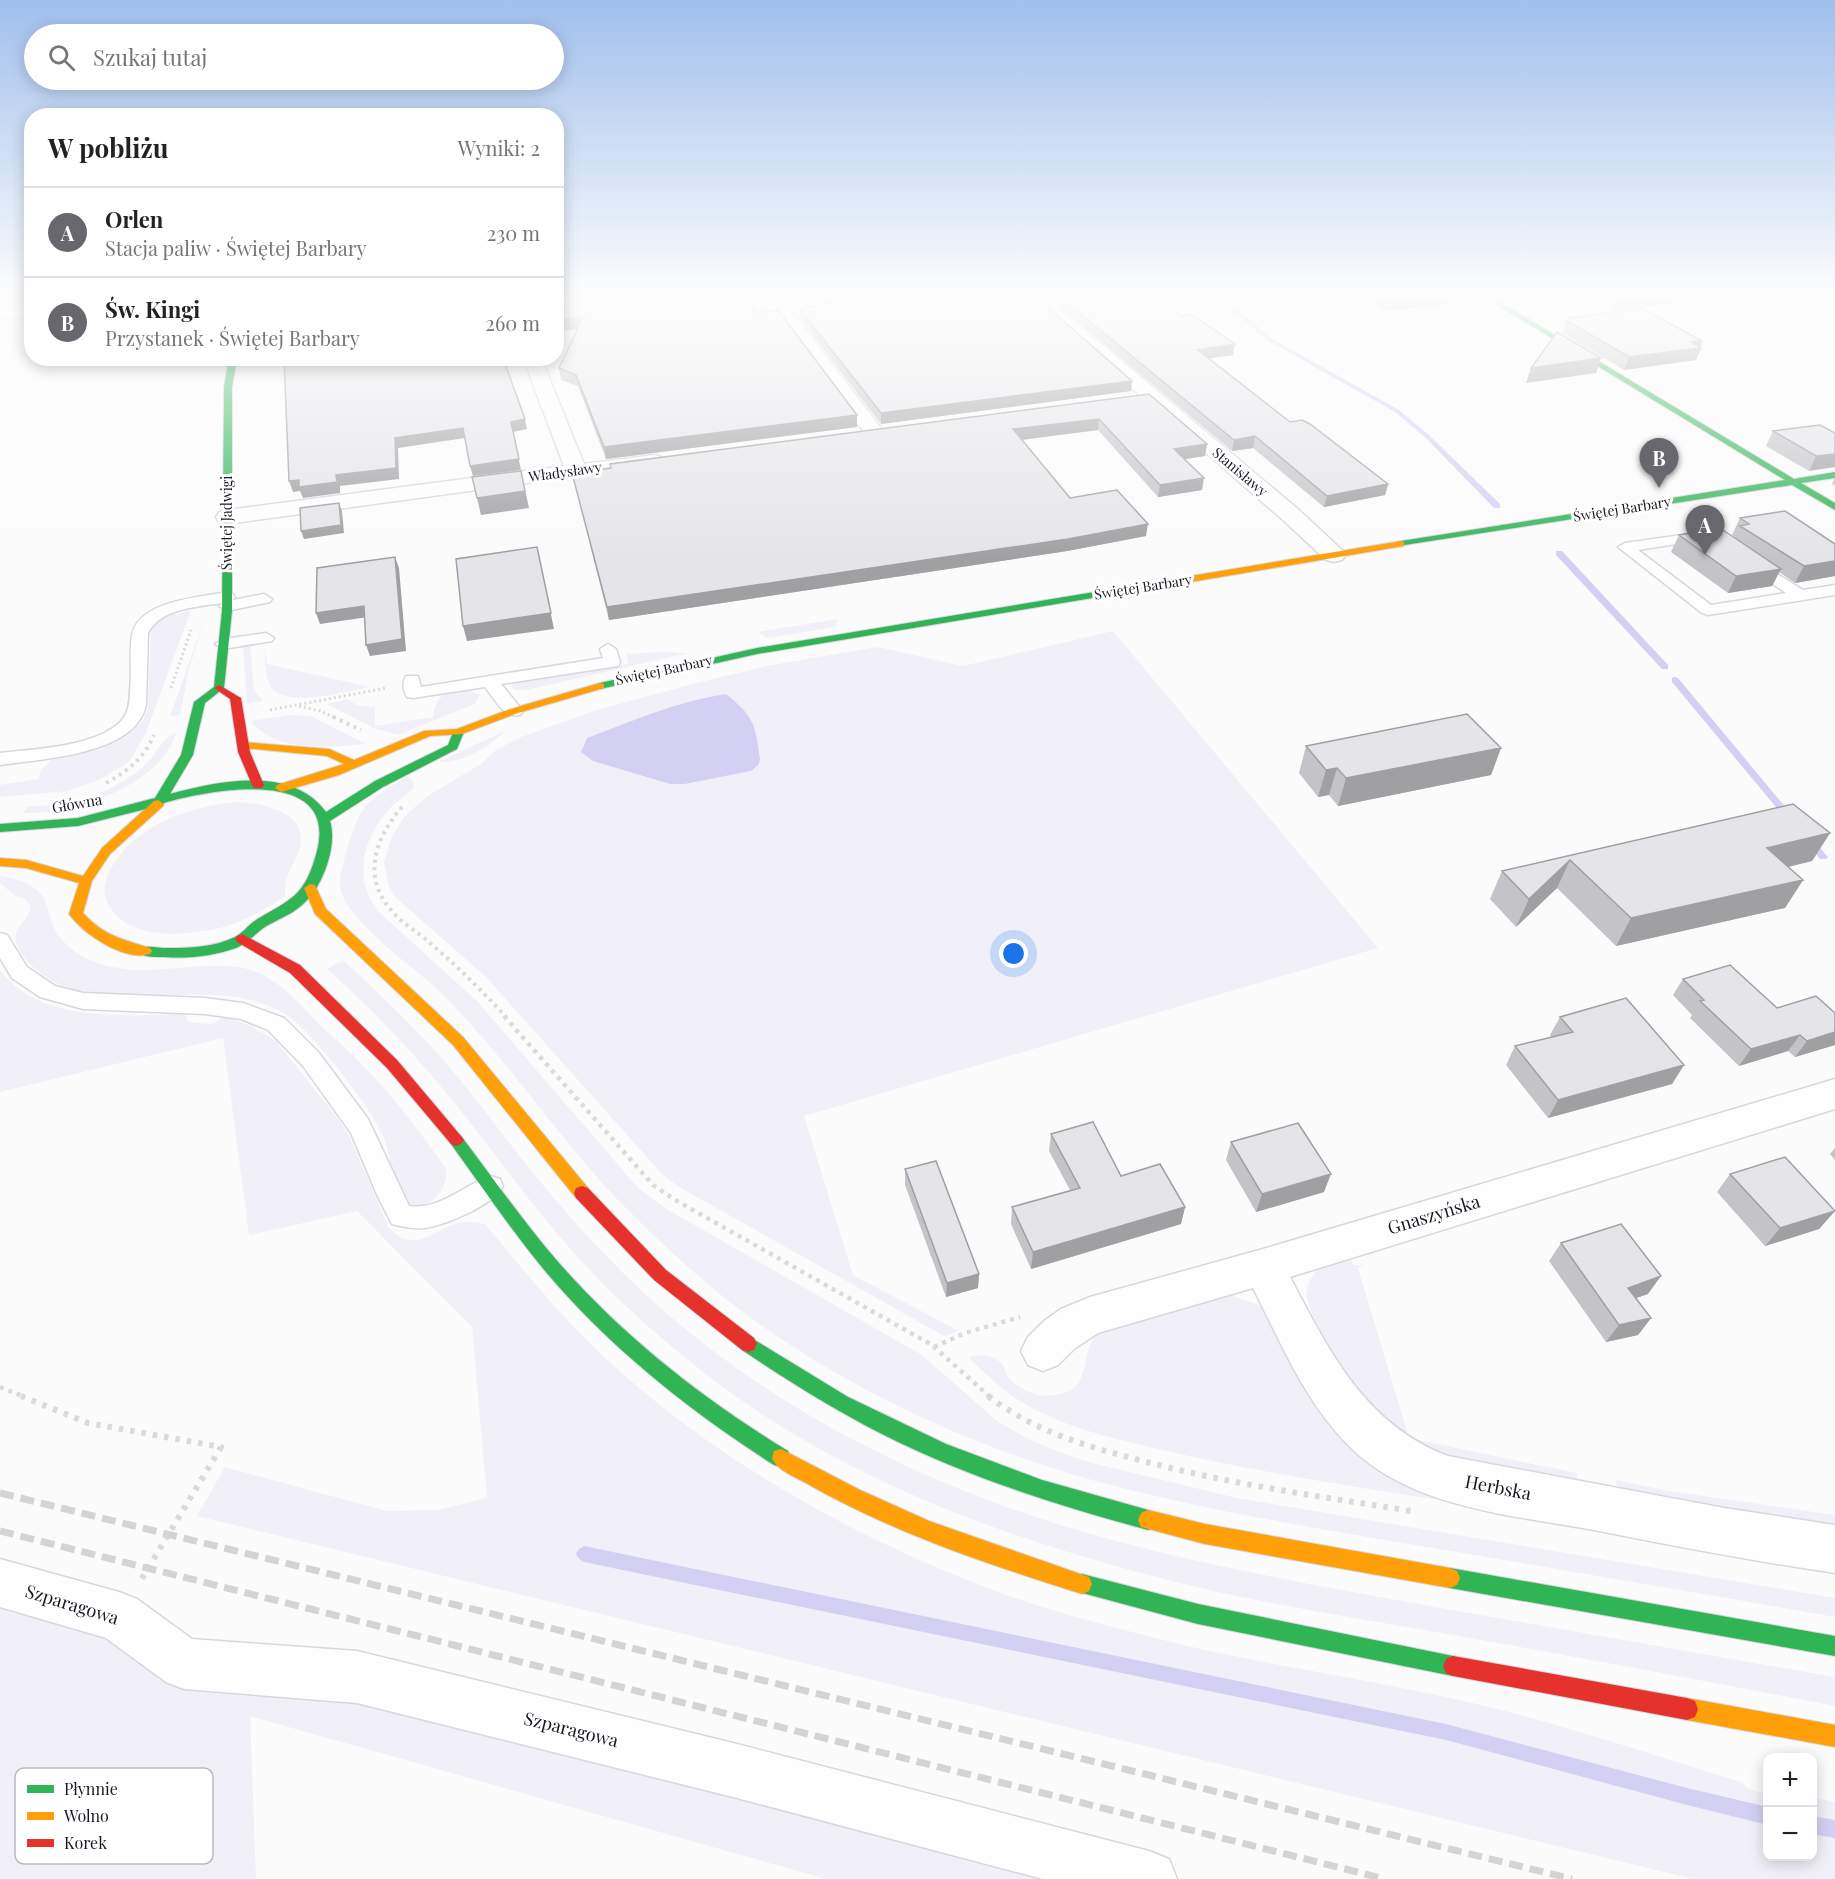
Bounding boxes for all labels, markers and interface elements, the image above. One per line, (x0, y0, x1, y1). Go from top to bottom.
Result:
search box (24, 24, 564, 90)
icon: search (45, 41, 78, 74)
text: Szukaj tutaj (93, 42, 207, 72)
text: W pobliżu (48, 130, 169, 165)
text: Wyniki: 2 (458, 134, 540, 161)
text: Orlen (105, 204, 163, 234)
text: A (61, 219, 74, 246)
text: 230 m (487, 219, 540, 246)
text: Stacja paliw · Świętej Barbary (105, 234, 367, 261)
text: Św. Kingi (105, 294, 200, 324)
text: B (61, 309, 74, 336)
text: 260 m (485, 309, 540, 336)
text: Przystanek · Świętej Barbary (105, 324, 360, 351)
pin: B (1640, 438, 1678, 488)
street label: Stanisławy (1209, 443, 1272, 500)
street label: Władysławy (526, 457, 603, 486)
street label: Świętej Jadwigi (217, 476, 236, 570)
street label: Świętej Barbary (1572, 491, 1672, 526)
pin: A (1686, 506, 1724, 555)
street label: Świętej Barbary (1093, 569, 1193, 604)
street label: Świętej Barbary (614, 650, 714, 689)
street label: Główna (50, 789, 104, 817)
your location (999, 939, 1028, 968)
street label: Gnaszyńska (1385, 1189, 1483, 1239)
street label: Herbska (1463, 1469, 1533, 1505)
street label: Szparagowa (23, 1578, 122, 1630)
street label: Szparagowa (522, 1706, 621, 1752)
map controls (1763, 1753, 1817, 1861)
button: + (1763, 1753, 1817, 1807)
legend (15, 1768, 213, 1864)
text: Płynnie (64, 1778, 118, 1799)
text: Wolno (63, 1805, 109, 1826)
button: − (1763, 1807, 1817, 1861)
text: Korek (64, 1832, 107, 1853)

